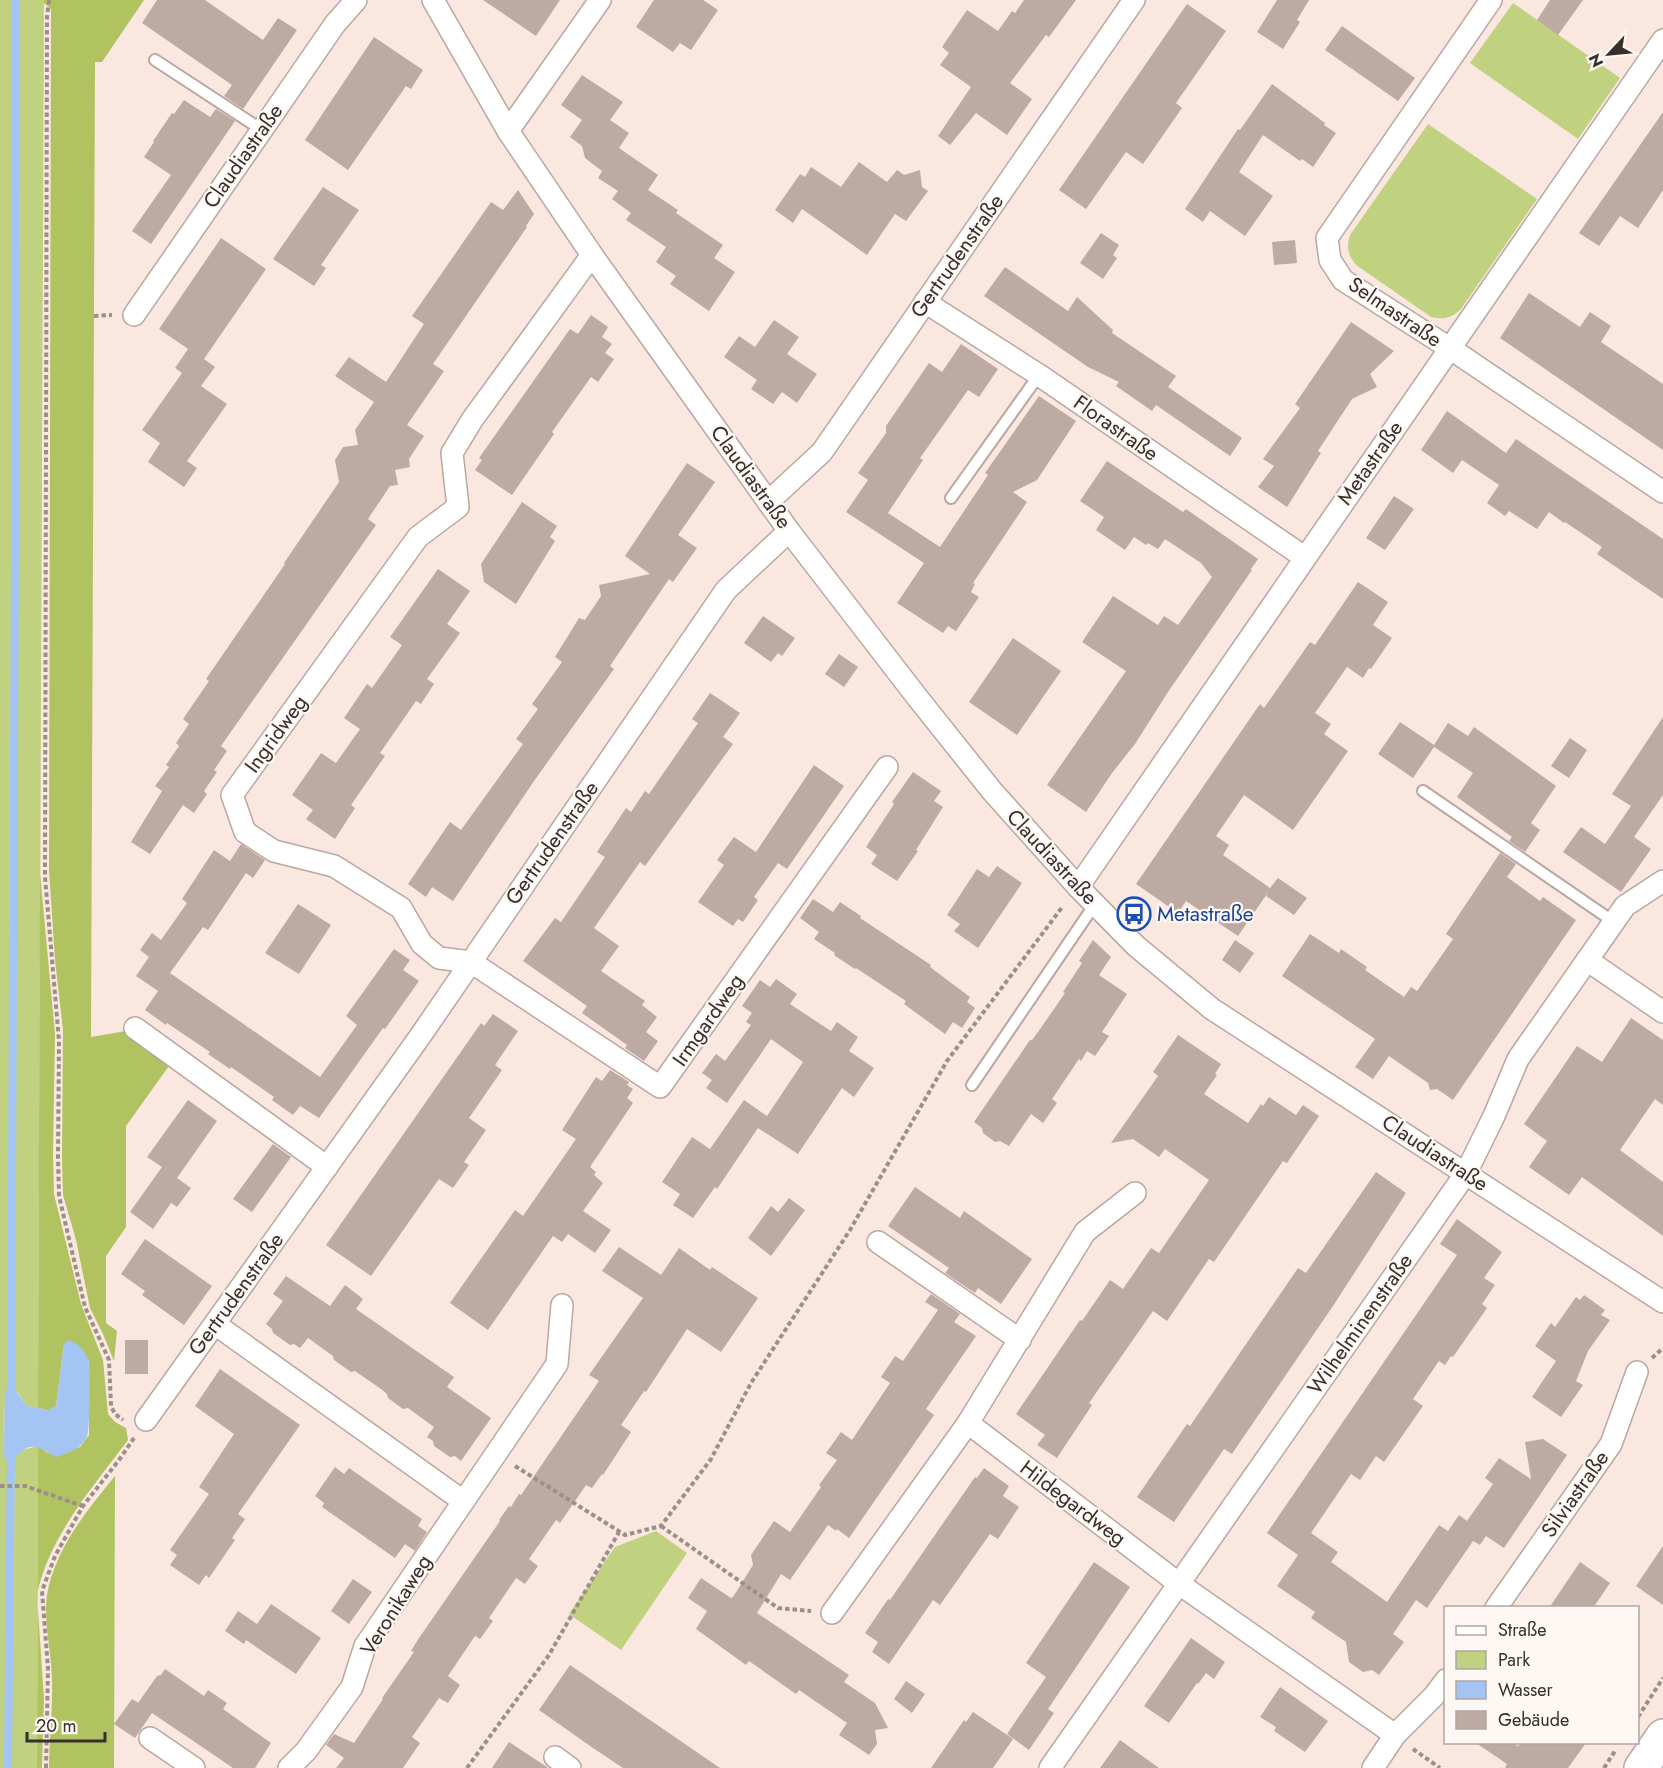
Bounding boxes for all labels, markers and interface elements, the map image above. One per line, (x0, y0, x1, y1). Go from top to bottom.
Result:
north arrow (1579, 24, 1639, 84)
text: N (1583, 50, 1609, 71)
street label: Claudiastraße (196, 98, 290, 214)
street label: Gertrudenstraße (903, 188, 1011, 324)
street label: Selmastraße (1342, 270, 1448, 354)
street label: Florastraße (1067, 388, 1165, 468)
street label: Metastraße (1330, 415, 1410, 511)
street label: Claudiastraße (703, 419, 799, 535)
street label: Ingridweg (238, 689, 314, 779)
street label: Gertrudenstraße (498, 775, 606, 911)
street label: Claudiastraße (1000, 802, 1104, 912)
bus stop icon: Metastraße (1116, 896, 1152, 932)
place label: Metastraße (1157, 899, 1254, 929)
street label: Irmgardweg (665, 968, 751, 1072)
street label: Claudiastraße (1376, 1107, 1494, 1199)
street label: Gertrudenstraße (181, 1226, 291, 1361)
street label: Wilhelminenstraße (1300, 1247, 1420, 1401)
street label: Silviastraße (1534, 1444, 1616, 1544)
street label: Hildegardweg (1014, 1453, 1132, 1553)
street label: Veronikaweg (353, 1549, 439, 1661)
legend (1444, 1606, 1639, 1744)
text: Straße (1498, 1617, 1546, 1643)
text: Park (1498, 1647, 1530, 1673)
text: Wasser (1498, 1677, 1553, 1703)
scale bar (27, 1705, 105, 1743)
text: Gebäude (1498, 1707, 1569, 1733)
text: 20 m (36, 1713, 76, 1739)

